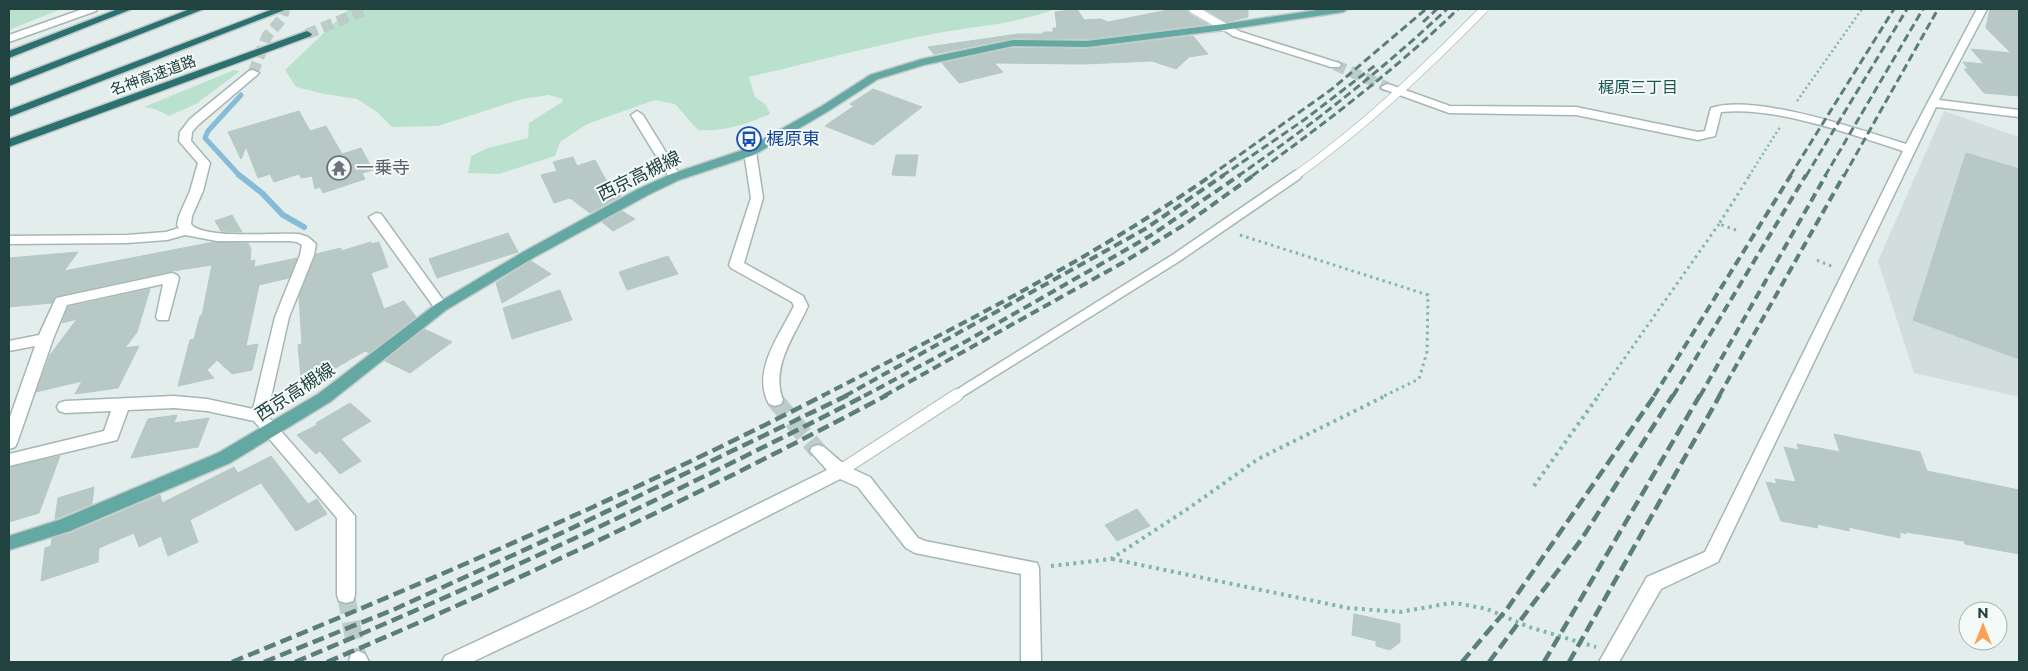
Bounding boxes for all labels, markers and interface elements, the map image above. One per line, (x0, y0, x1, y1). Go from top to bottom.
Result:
street label: 名神高速道路 (107, 51, 199, 99)
district label: 梶原三丁目 (1598, 78, 1678, 97)
bus stop icon: 梶原東 (736, 126, 762, 152)
place label: 梶原東 (766, 128, 820, 150)
street label: 西京高槻線 (594, 146, 684, 206)
temple icon: 一乗寺 (326, 155, 352, 181)
place label: 一乗寺 (356, 157, 410, 179)
street label: 西京高槻線 (251, 358, 339, 426)
north arrow (1958, 601, 2008, 651)
text: N (1977, 604, 1989, 622)

